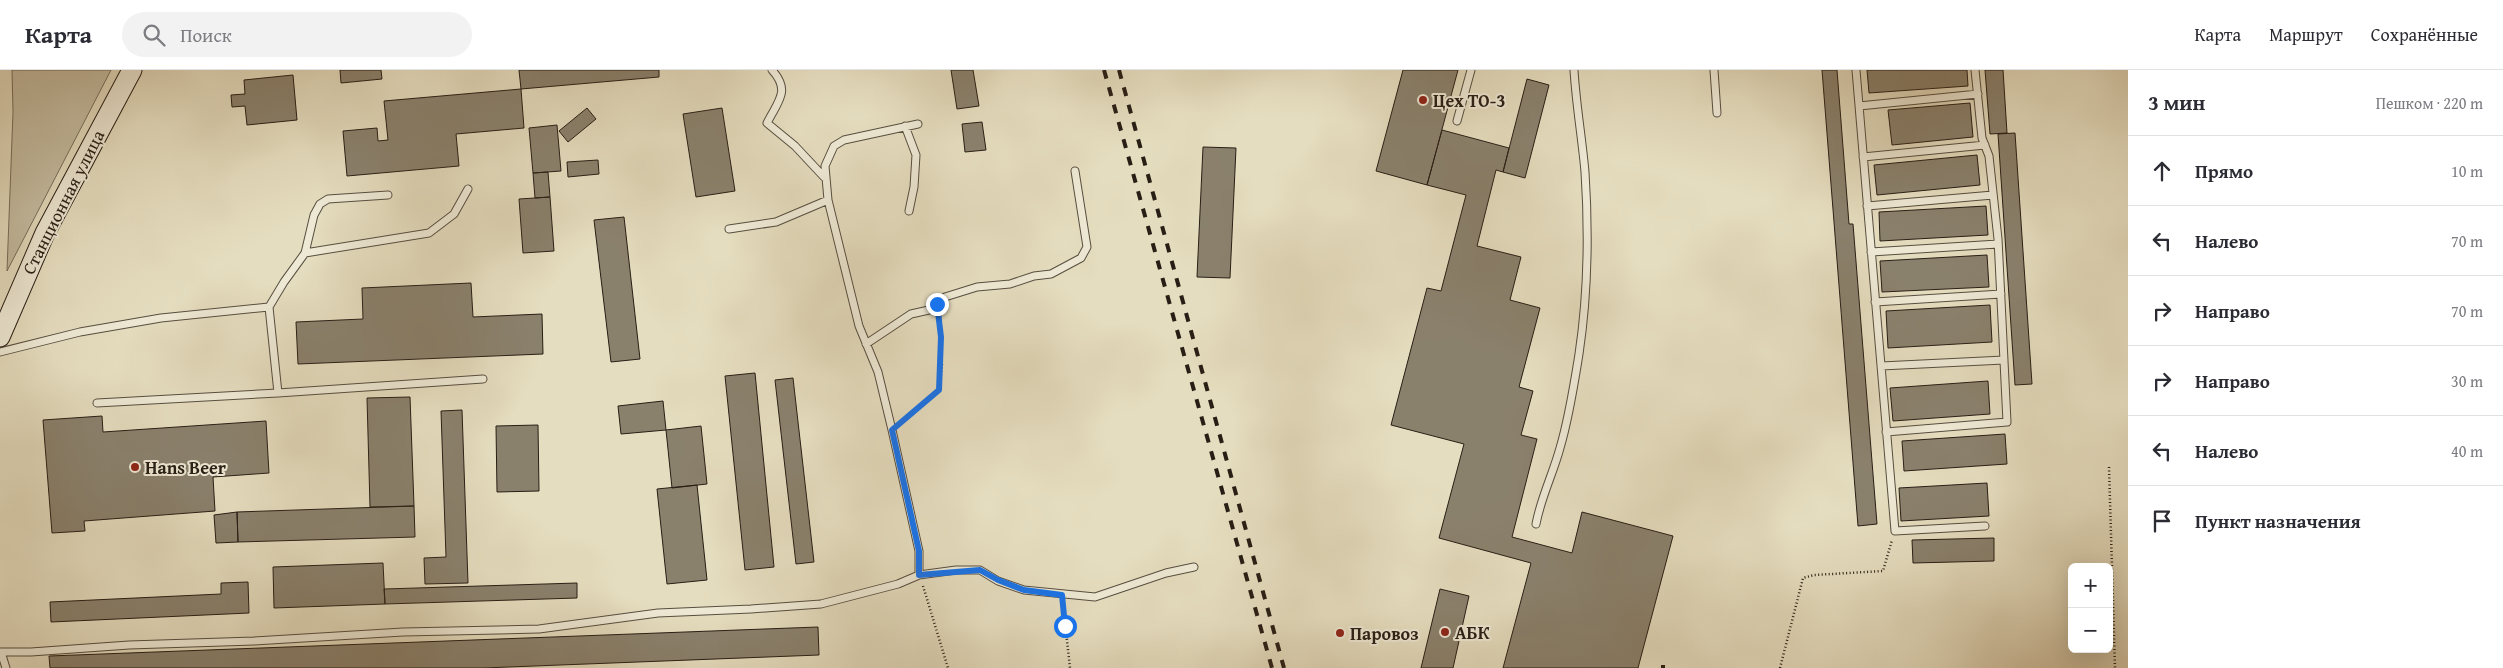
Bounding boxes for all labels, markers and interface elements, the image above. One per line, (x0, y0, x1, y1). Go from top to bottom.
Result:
search box (122, 12, 472, 57)
text: Карта (25, 17, 92, 52)
icon: search (140, 21, 168, 49)
text: Поиск (180, 21, 232, 49)
text: Карта (2195, 21, 2241, 48)
text: Маршрут (2269, 21, 2343, 48)
text: Сохранённые (2371, 21, 2478, 48)
place label: Цех ТО-3 (1433, 87, 1505, 114)
text: 3 мин (2148, 87, 2205, 118)
text: Пешком · 220 m (2376, 91, 2483, 115)
marker: Цех ТО-3 (1417, 94, 1429, 106)
street label: Станционная улица (15, 125, 111, 279)
icon: ahead (2148, 157, 2176, 185)
text: Прямо (2195, 157, 2253, 185)
text: 10 m (2451, 159, 2483, 183)
icon: left (2148, 227, 2176, 255)
text: Налево (2195, 227, 2258, 255)
text: 70 m (2451, 229, 2483, 253)
route end (926, 293, 949, 316)
icon: right (2148, 297, 2176, 325)
text: Направо (2195, 297, 2270, 325)
text: 70 m (2451, 299, 2483, 323)
icon: right (2148, 367, 2176, 395)
text: Направо (2195, 367, 2270, 395)
text: 30 m (2451, 369, 2483, 393)
icon: left (2148, 437, 2176, 465)
text: Налево (2195, 437, 2258, 465)
text: 40 m (2451, 439, 2483, 463)
place label: Hans Beer (145, 454, 227, 481)
marker: Hans Beer (129, 461, 141, 473)
icon: arrive (2148, 507, 2176, 535)
text: Пункт назначения (2195, 507, 2361, 535)
map controls (2068, 563, 2113, 653)
button: + (2068, 563, 2113, 608)
button: − (2068, 608, 2113, 653)
route start (1054, 615, 1077, 638)
place label: АБК (1455, 619, 1490, 646)
place label: Паровоз (1350, 620, 1419, 647)
marker: АБК (1439, 626, 1451, 638)
marker: Паровоз (1334, 627, 1346, 639)

